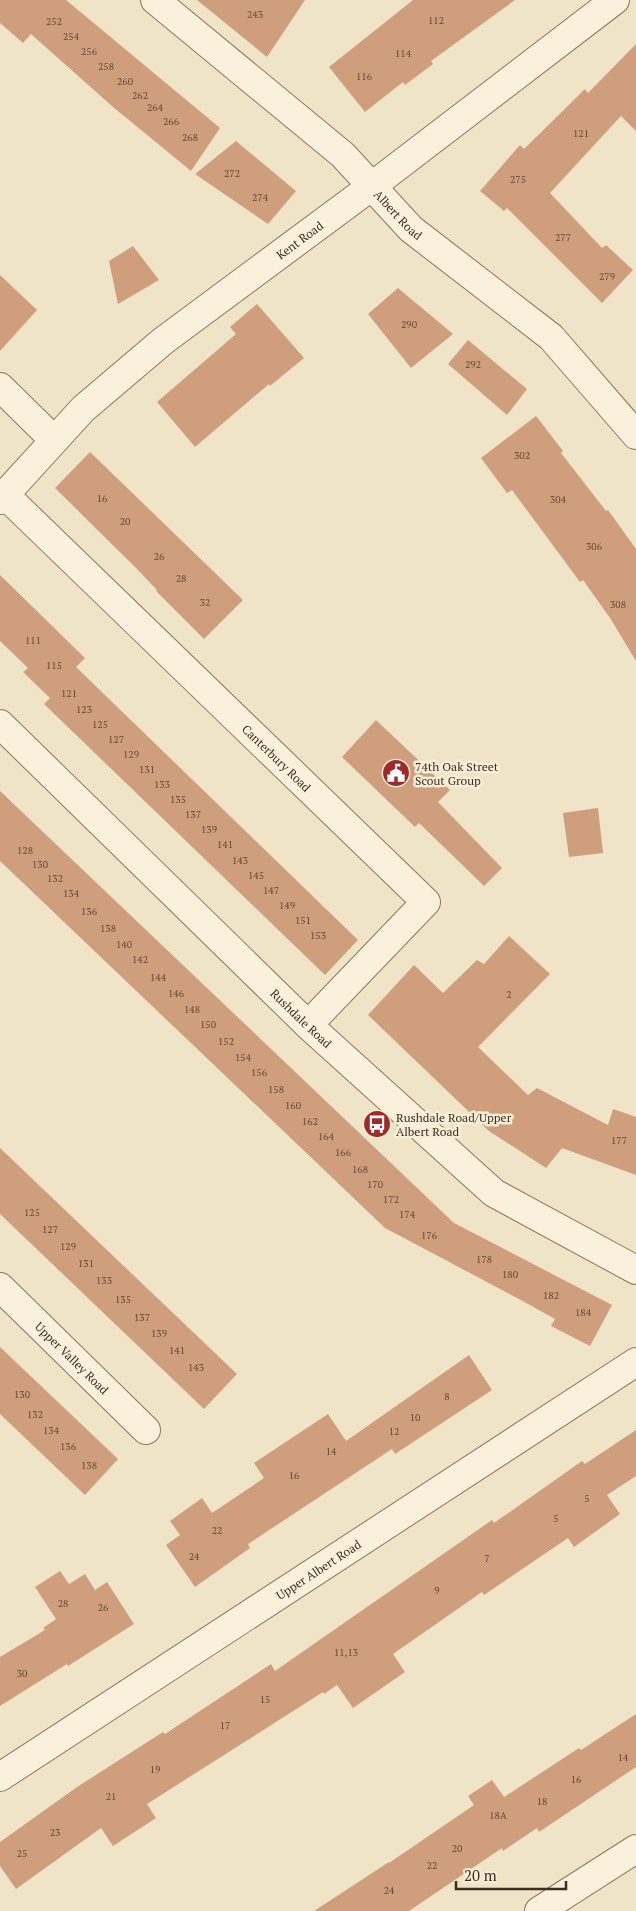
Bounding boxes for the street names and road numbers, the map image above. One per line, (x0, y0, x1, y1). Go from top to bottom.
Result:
street label: Albert Road (371, 187, 426, 243)
street label: Kent Road (273, 217, 326, 262)
street label: Canterbury Road (239, 721, 315, 795)
street label: Rushdale Road (268, 985, 335, 1051)
street label: Upper Valley Road (32, 1318, 112, 1397)
street label: Upper Albert Road (273, 1536, 364, 1602)

